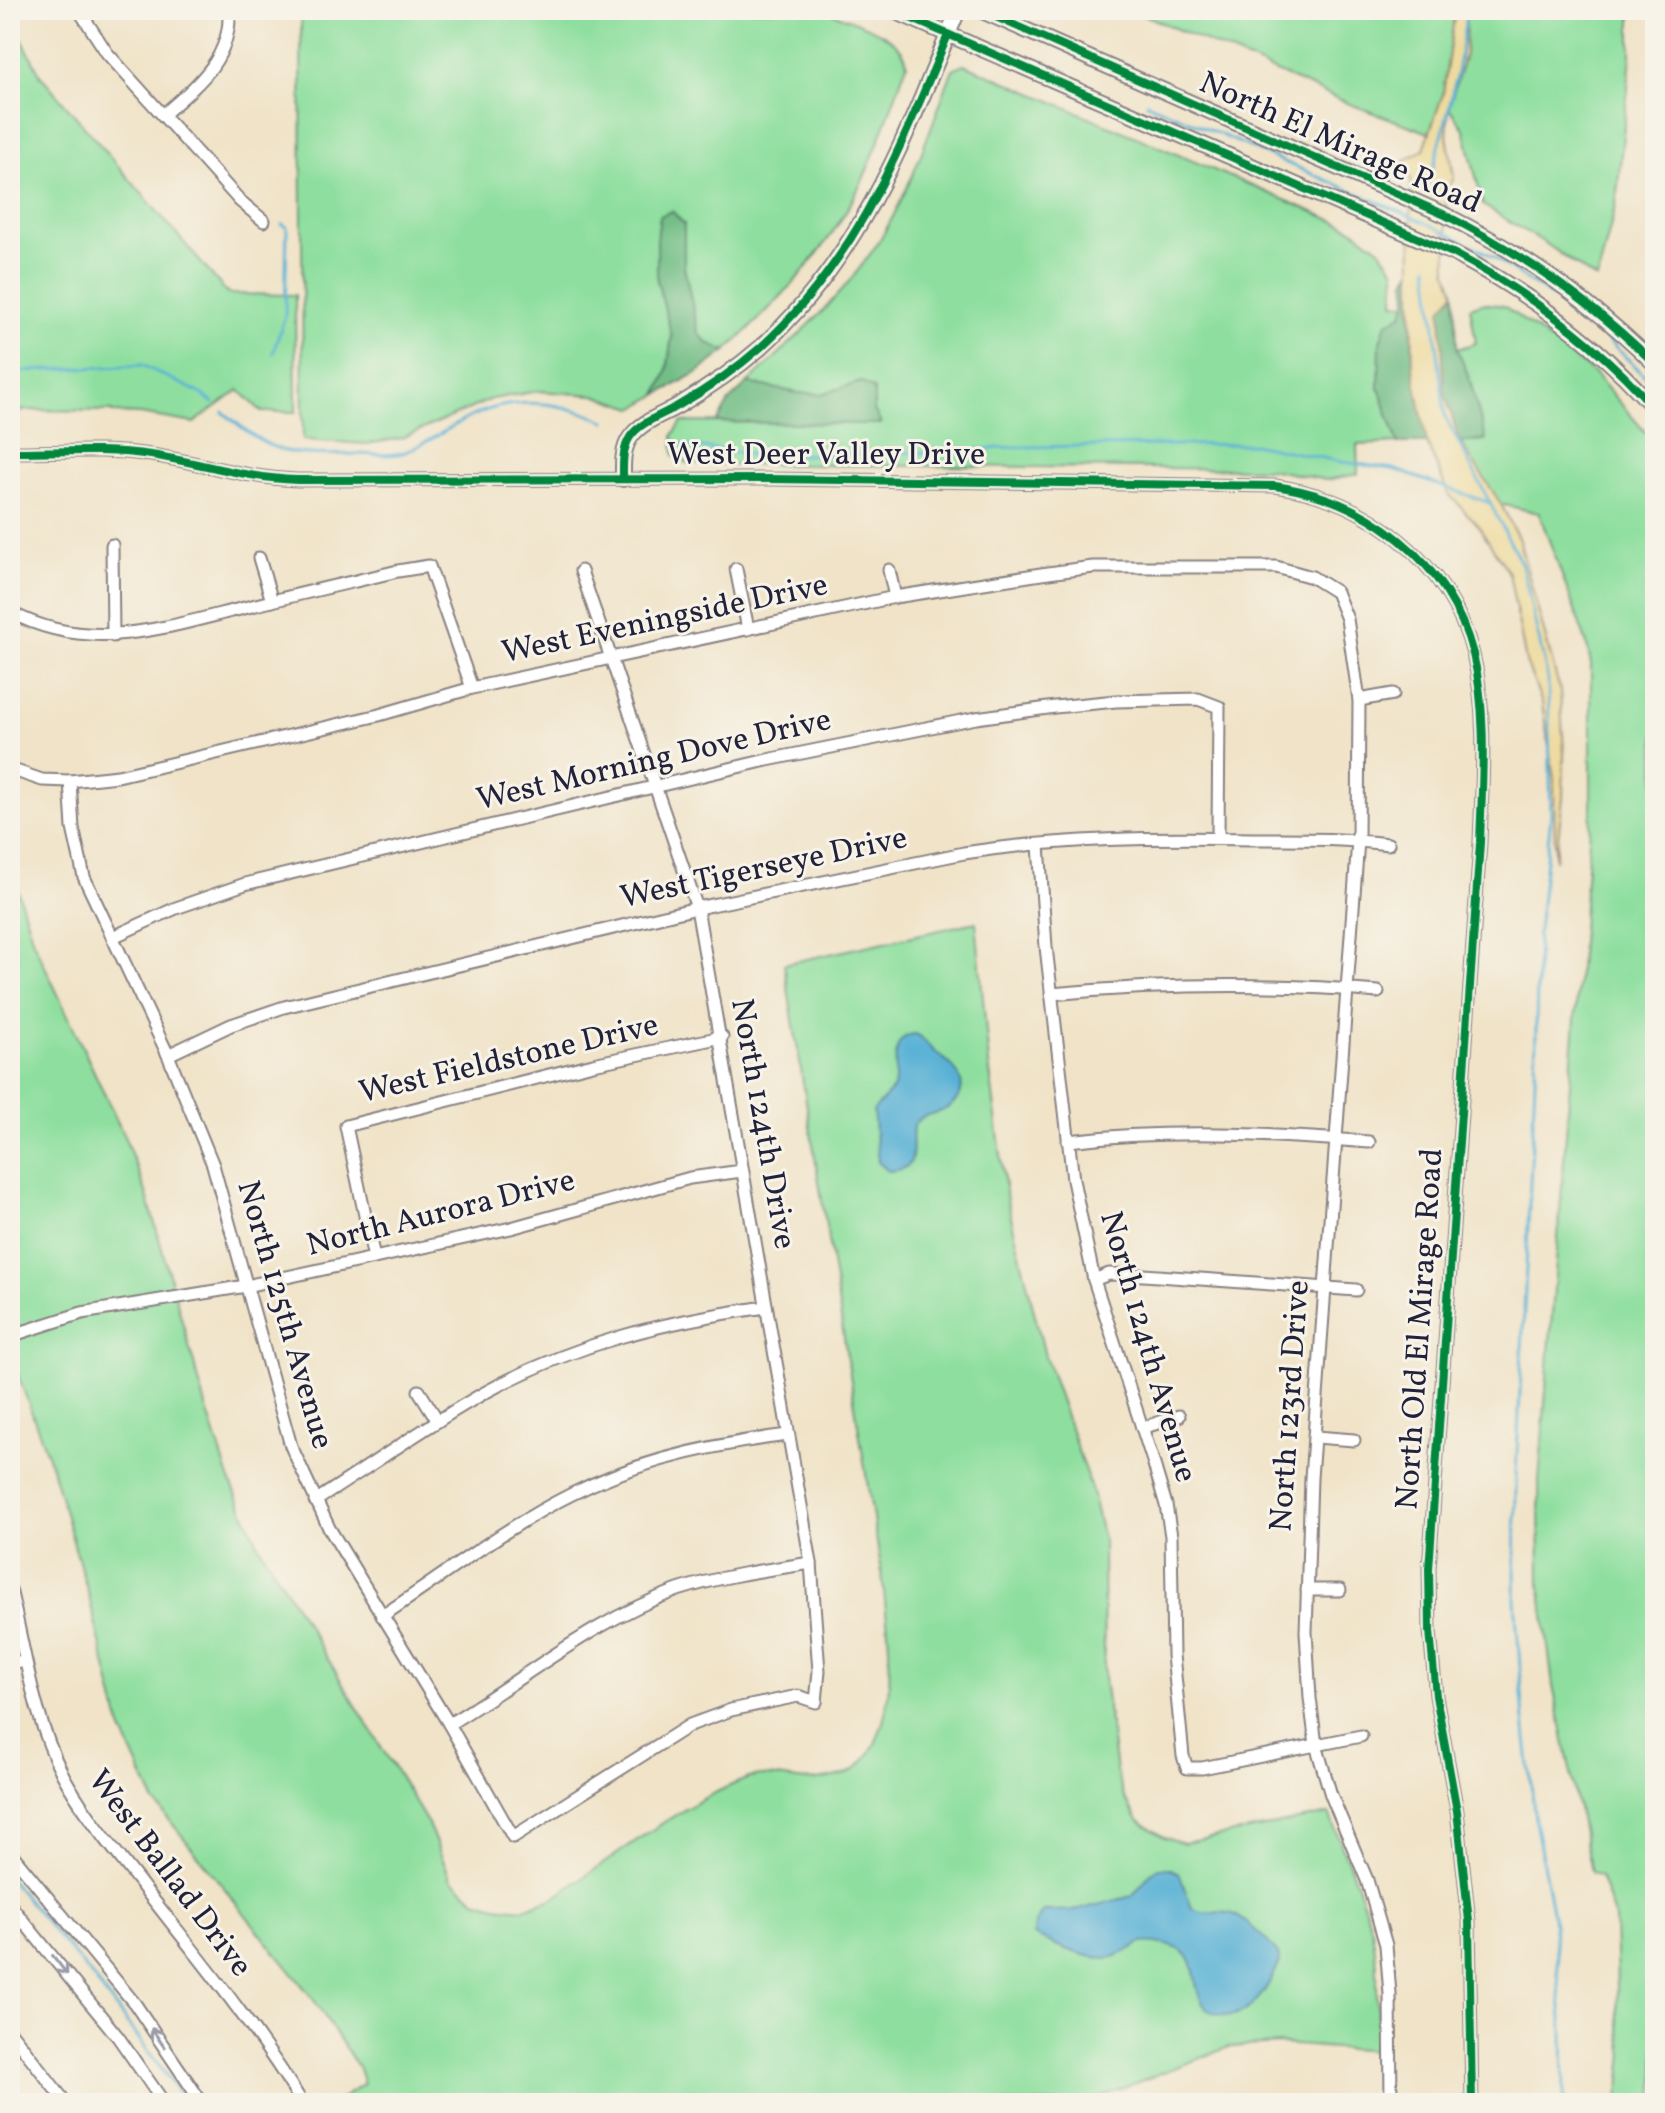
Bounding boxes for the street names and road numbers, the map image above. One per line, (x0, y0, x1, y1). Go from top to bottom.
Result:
street label: North El Mirage Road (1192, 62, 1488, 226)
street label: West Deer Valley Drive (667, 434, 985, 478)
street label: West Eveningside Drive (498, 564, 832, 676)
street label: West Morning Dove Drive (472, 699, 836, 823)
street label: West Tigerseye Drive (617, 817, 911, 921)
street label: North 124th Drive (718, 995, 806, 1253)
street label: West Fieldstone Drive (355, 1004, 663, 1116)
street label: North Old El Mirage Road (1386, 1147, 1456, 1511)
street label: North Aurora Drive (302, 1159, 580, 1269)
street label: North 125th Avenue (225, 1176, 343, 1454)
street label: North 124th Avenue (1087, 1206, 1207, 1488)
street label: North 123rd Drive (1260, 1279, 1322, 1533)
street label: West Ballad Drive (76, 1761, 262, 1987)

